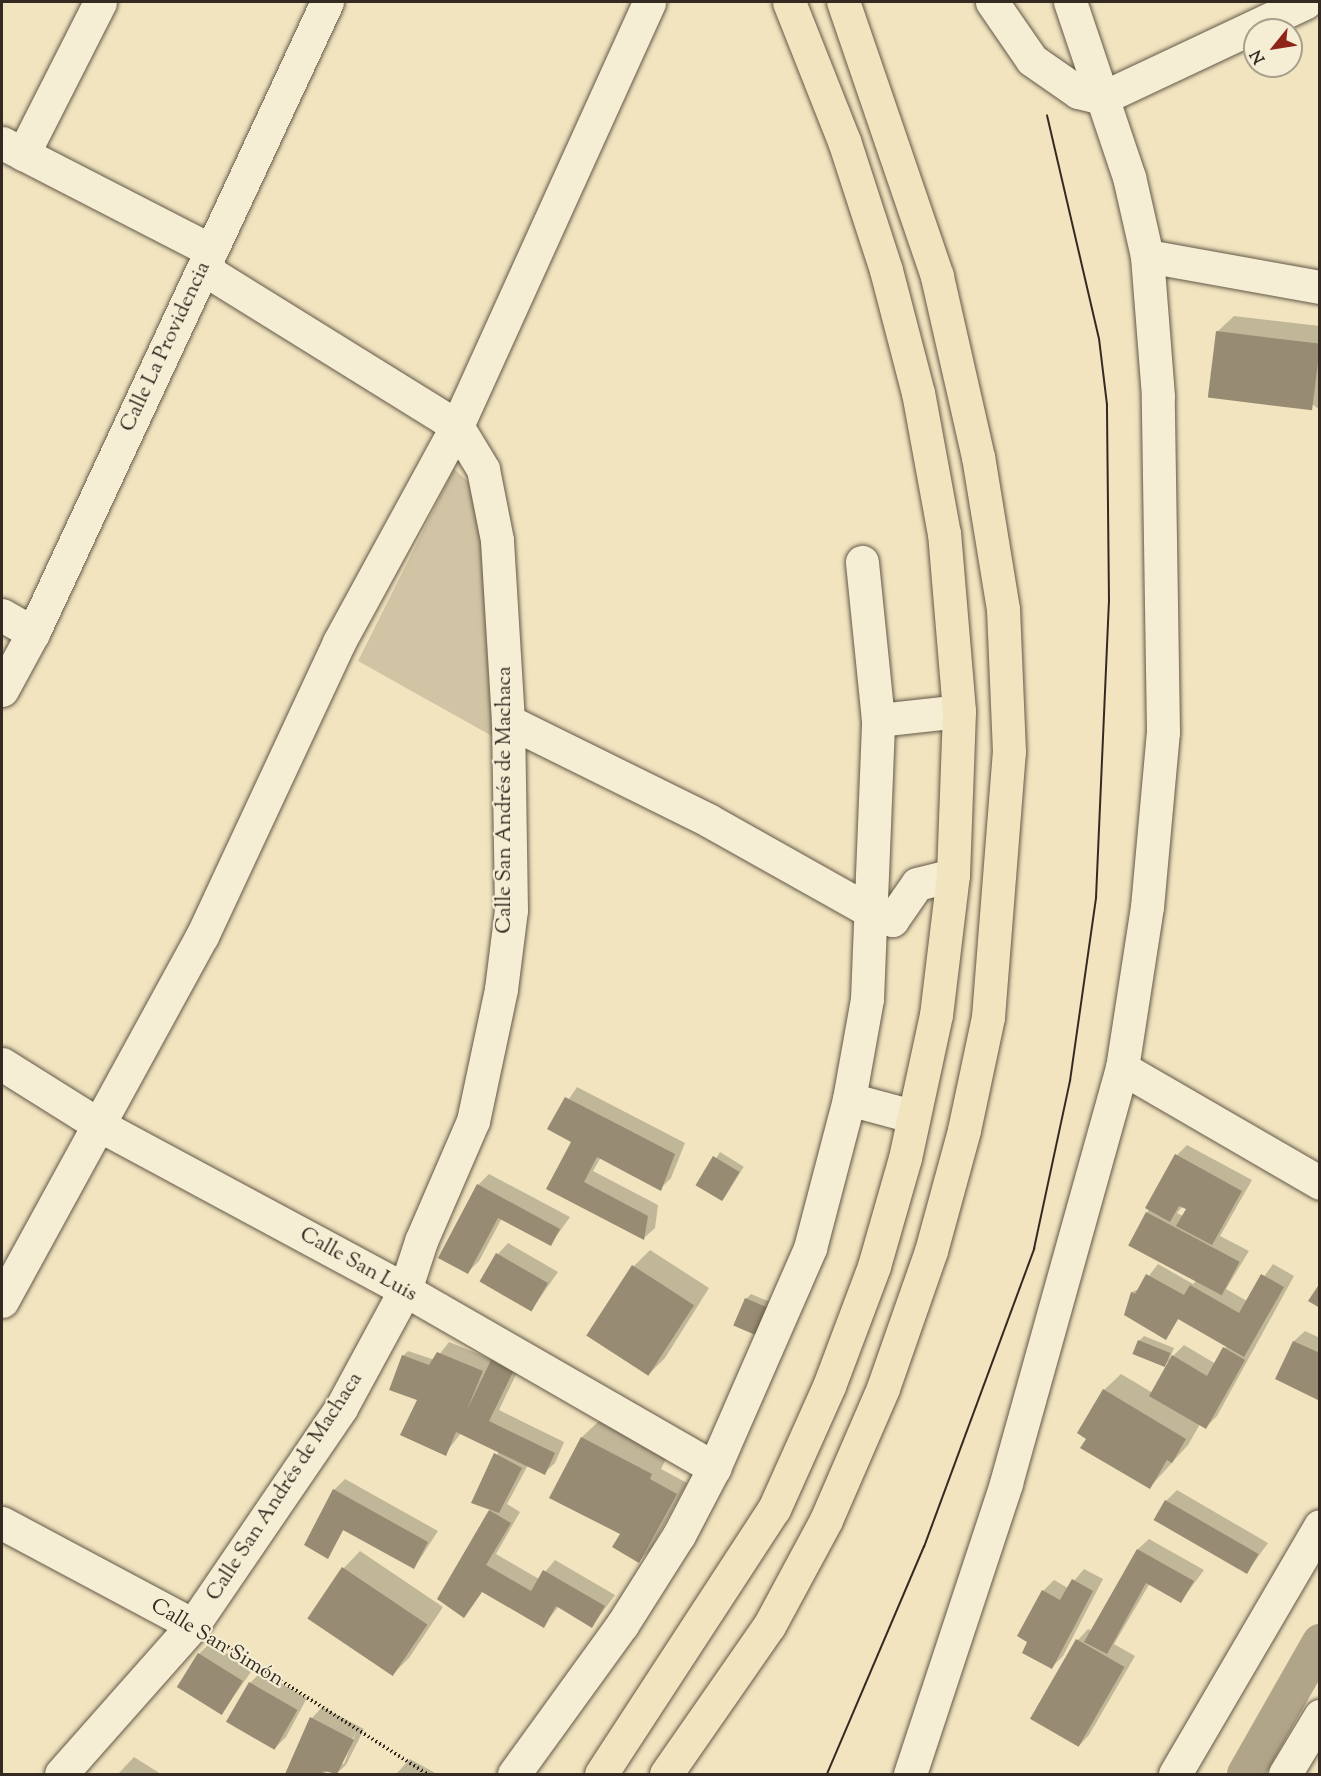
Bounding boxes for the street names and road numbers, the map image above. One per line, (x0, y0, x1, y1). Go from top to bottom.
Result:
street label: Calle La Providencia (116, 258, 216, 436)
street label: Calle San Andrés de Machaca (492, 666, 518, 934)
street label: Calle San Luis (295, 1222, 421, 1308)
street label: Calle San Andrés de Machaca (202, 1368, 368, 1606)
street label: Calle San Simón (146, 1593, 288, 1693)

